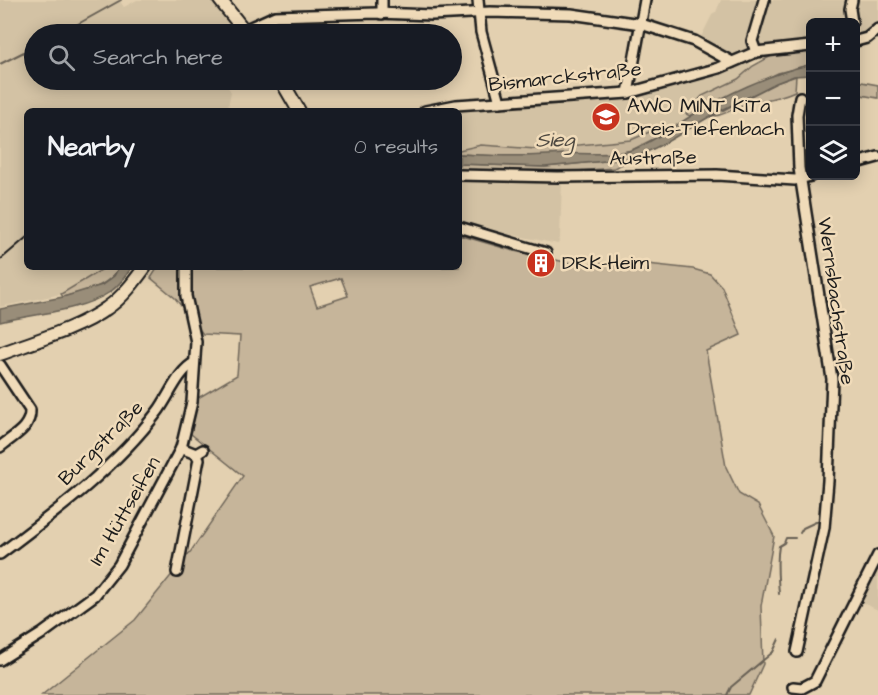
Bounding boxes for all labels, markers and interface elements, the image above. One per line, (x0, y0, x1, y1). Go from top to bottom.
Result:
map controls (806, 18, 860, 180)
button: + (806, 18, 860, 72)
search box (24, 24, 462, 90)
icon: search (45, 41, 78, 74)
text: Search here (93, 42, 223, 73)
street label: Bismarckstraße (487, 55, 643, 99)
button: − (806, 72, 860, 126)
place label: AWO MINT KiTa Dreis-Tiefenbach (627, 92, 784, 143)
school or university icon: AWO MINT KiTa Dreis-Tiefenbach (590, 101, 622, 133)
water label: Sieg (535, 125, 576, 156)
button: layers (806, 126, 860, 180)
text: Nearby (48, 129, 135, 165)
text: 0 results (354, 133, 438, 161)
street label: Austraße (609, 143, 697, 173)
street label: Wernsbachstraße (810, 215, 862, 387)
building icon: DRK-Heim (525, 247, 557, 279)
place label: DRK-Heim (562, 249, 650, 277)
street label: Burgstraße (52, 394, 151, 493)
street label: Im Hüttseifen (82, 451, 168, 571)

